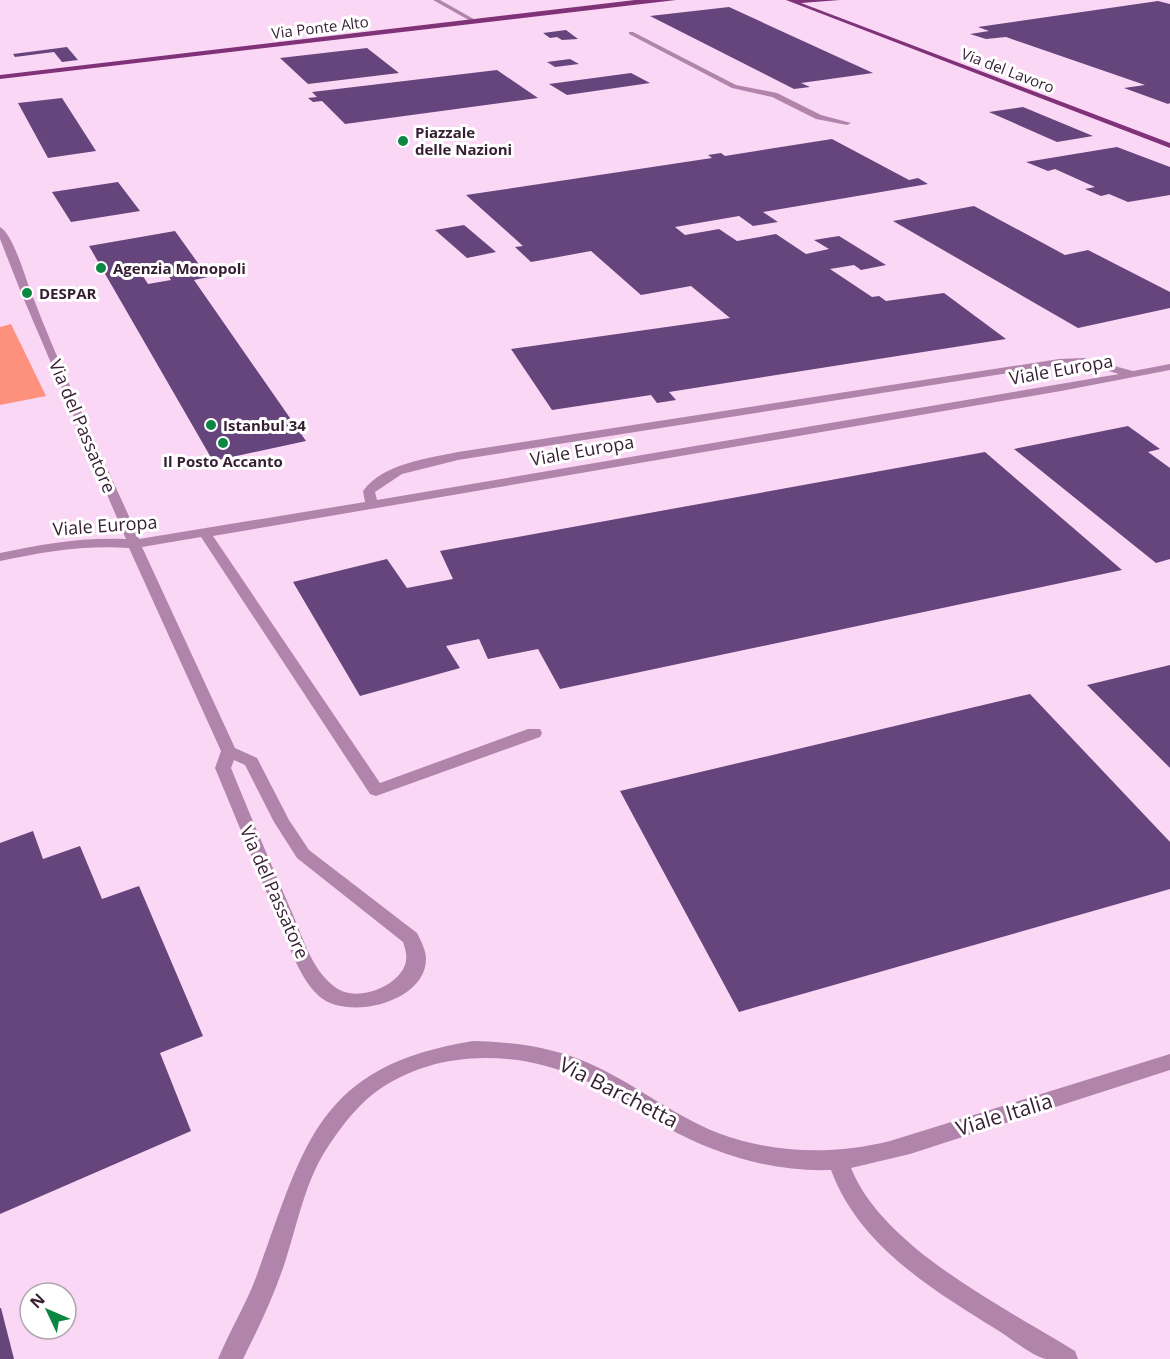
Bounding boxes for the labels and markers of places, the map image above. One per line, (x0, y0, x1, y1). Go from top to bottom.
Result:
place label: Piazzale delle Nazioni (415, 122, 512, 159)
marker: Piazzale delle Nazioni (396, 134, 410, 148)
place label: Agenzia Monopoli (113, 258, 246, 278)
marker: Agenzia Monopoli (94, 261, 108, 275)
place label: DESPAR (39, 283, 97, 303)
marker: DESPAR (20, 286, 34, 300)
place label: Istanbul 34 (223, 415, 306, 435)
marker: Istanbul 34 (204, 418, 218, 432)
marker: Il Posto Accanto (216, 436, 230, 450)
place label: Il Posto Accanto (163, 451, 283, 471)

